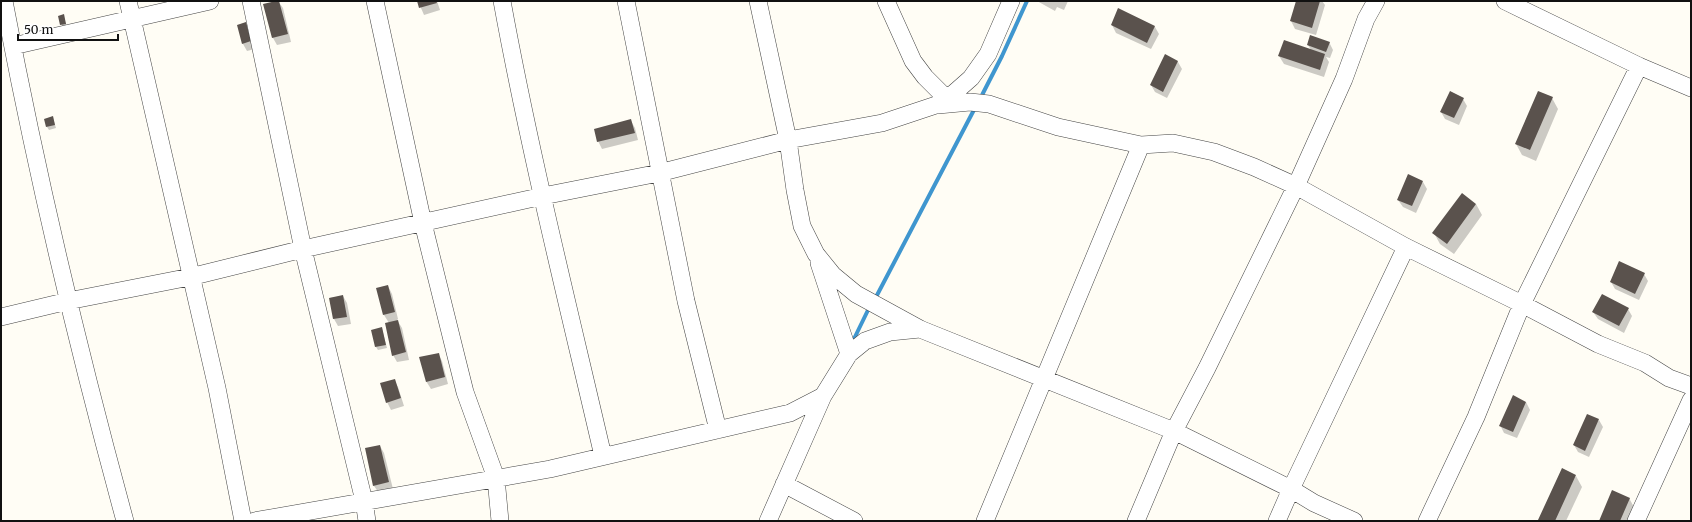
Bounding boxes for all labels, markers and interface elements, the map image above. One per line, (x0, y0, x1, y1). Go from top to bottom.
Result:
scale bar (18, 16, 118, 42)
text: 50 m (24, 22, 53, 37)

